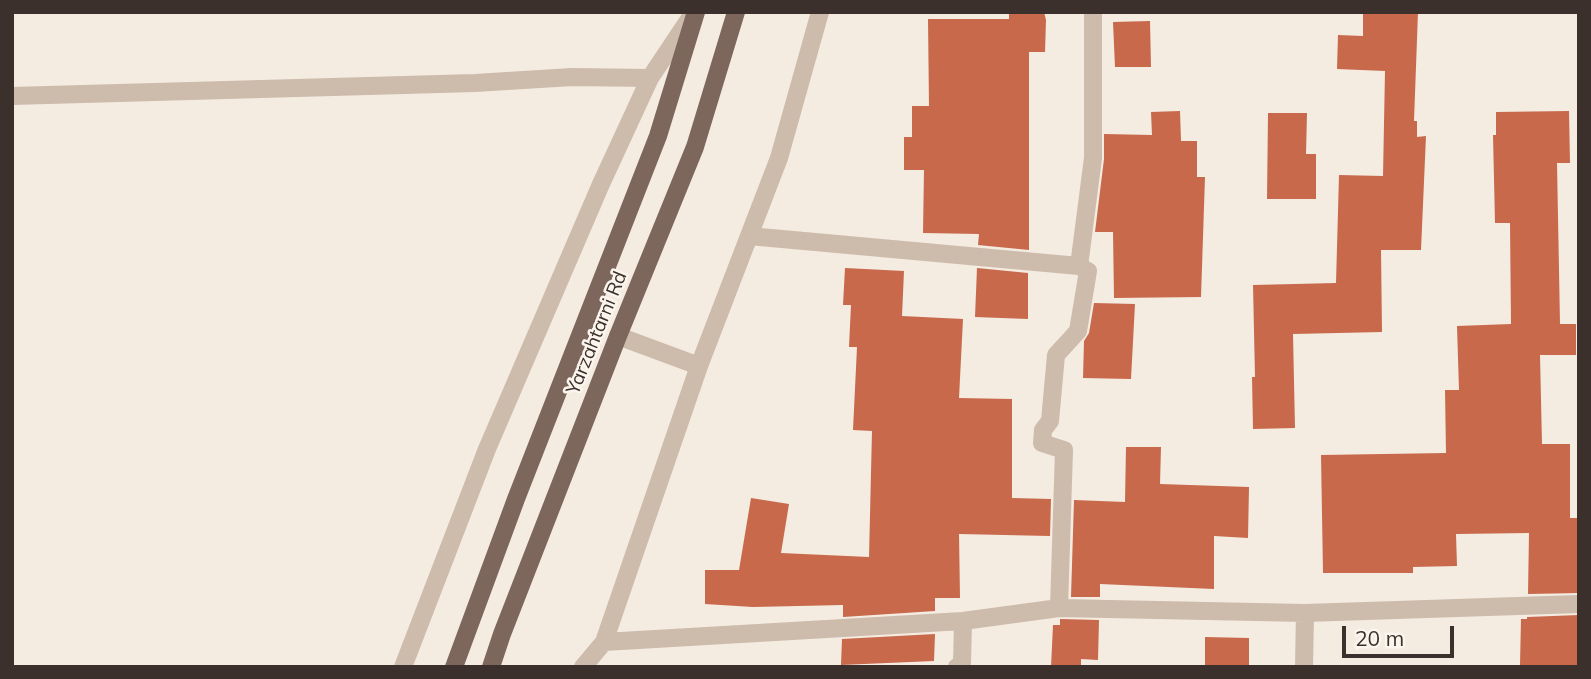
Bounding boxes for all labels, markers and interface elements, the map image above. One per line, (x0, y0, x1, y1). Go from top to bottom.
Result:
street label: Yarzahtarni Rd (562, 268, 632, 398)
scale bar (1346, 612, 1458, 656)
text: 20 m (1355, 625, 1404, 651)

